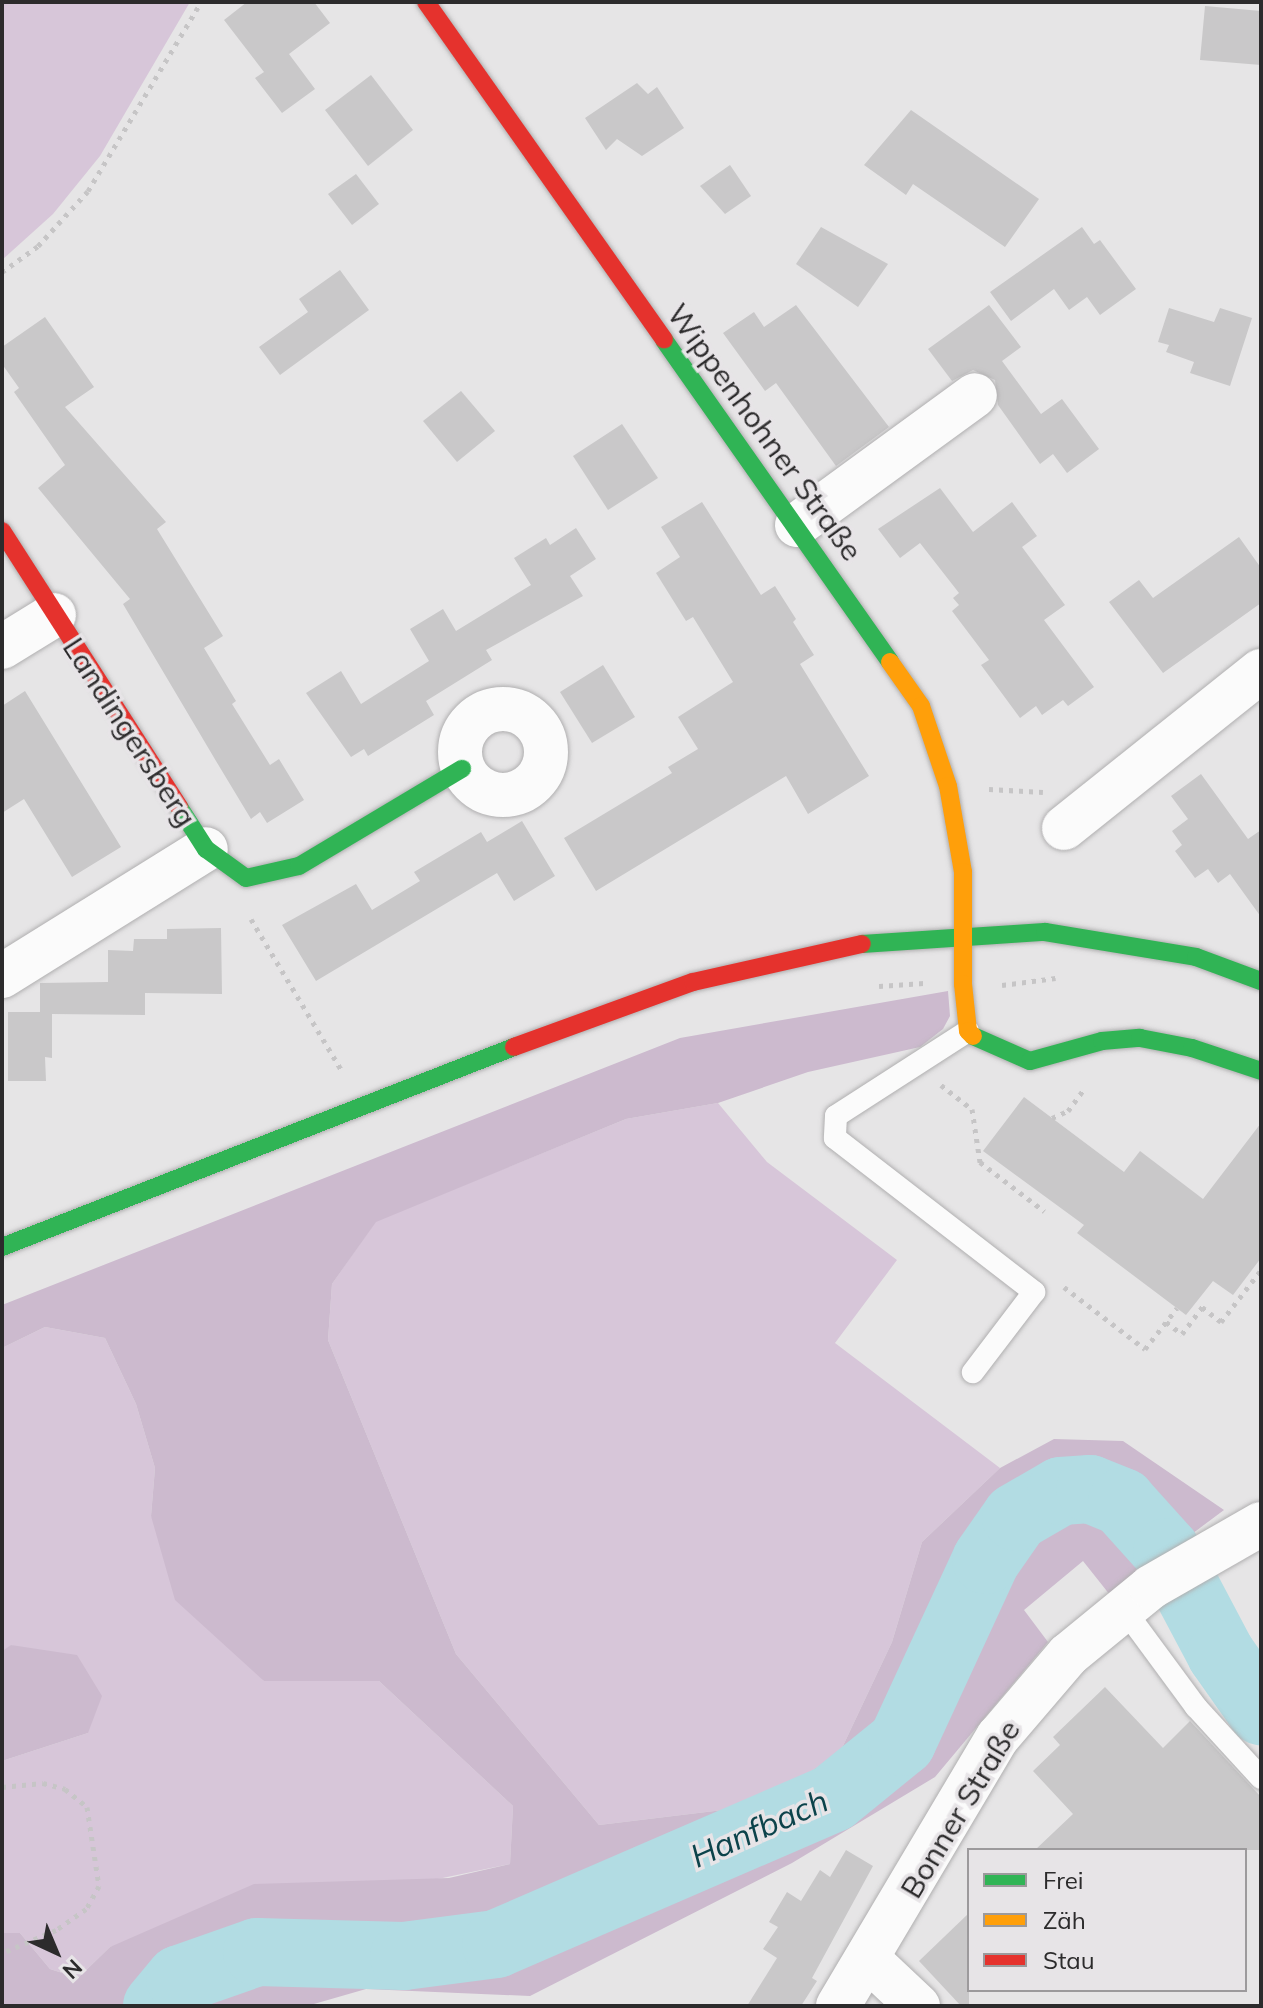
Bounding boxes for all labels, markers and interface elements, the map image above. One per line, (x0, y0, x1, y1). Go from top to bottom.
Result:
street label: Wippenhohner Straße (660, 297, 870, 567)
street label: Landingersberg (56, 631, 204, 833)
street label: Bonner Straße (893, 1714, 1027, 1904)
water label: Hanfbach (684, 1781, 834, 1875)
legend (967, 1848, 1247, 1992)
text: Frei (1043, 1865, 1084, 1895)
text: Zäh (1043, 1905, 1086, 1935)
north arrow (16, 1912, 96, 1992)
text: Stau (1043, 1945, 1095, 1975)
text: N (57, 1953, 88, 1985)

